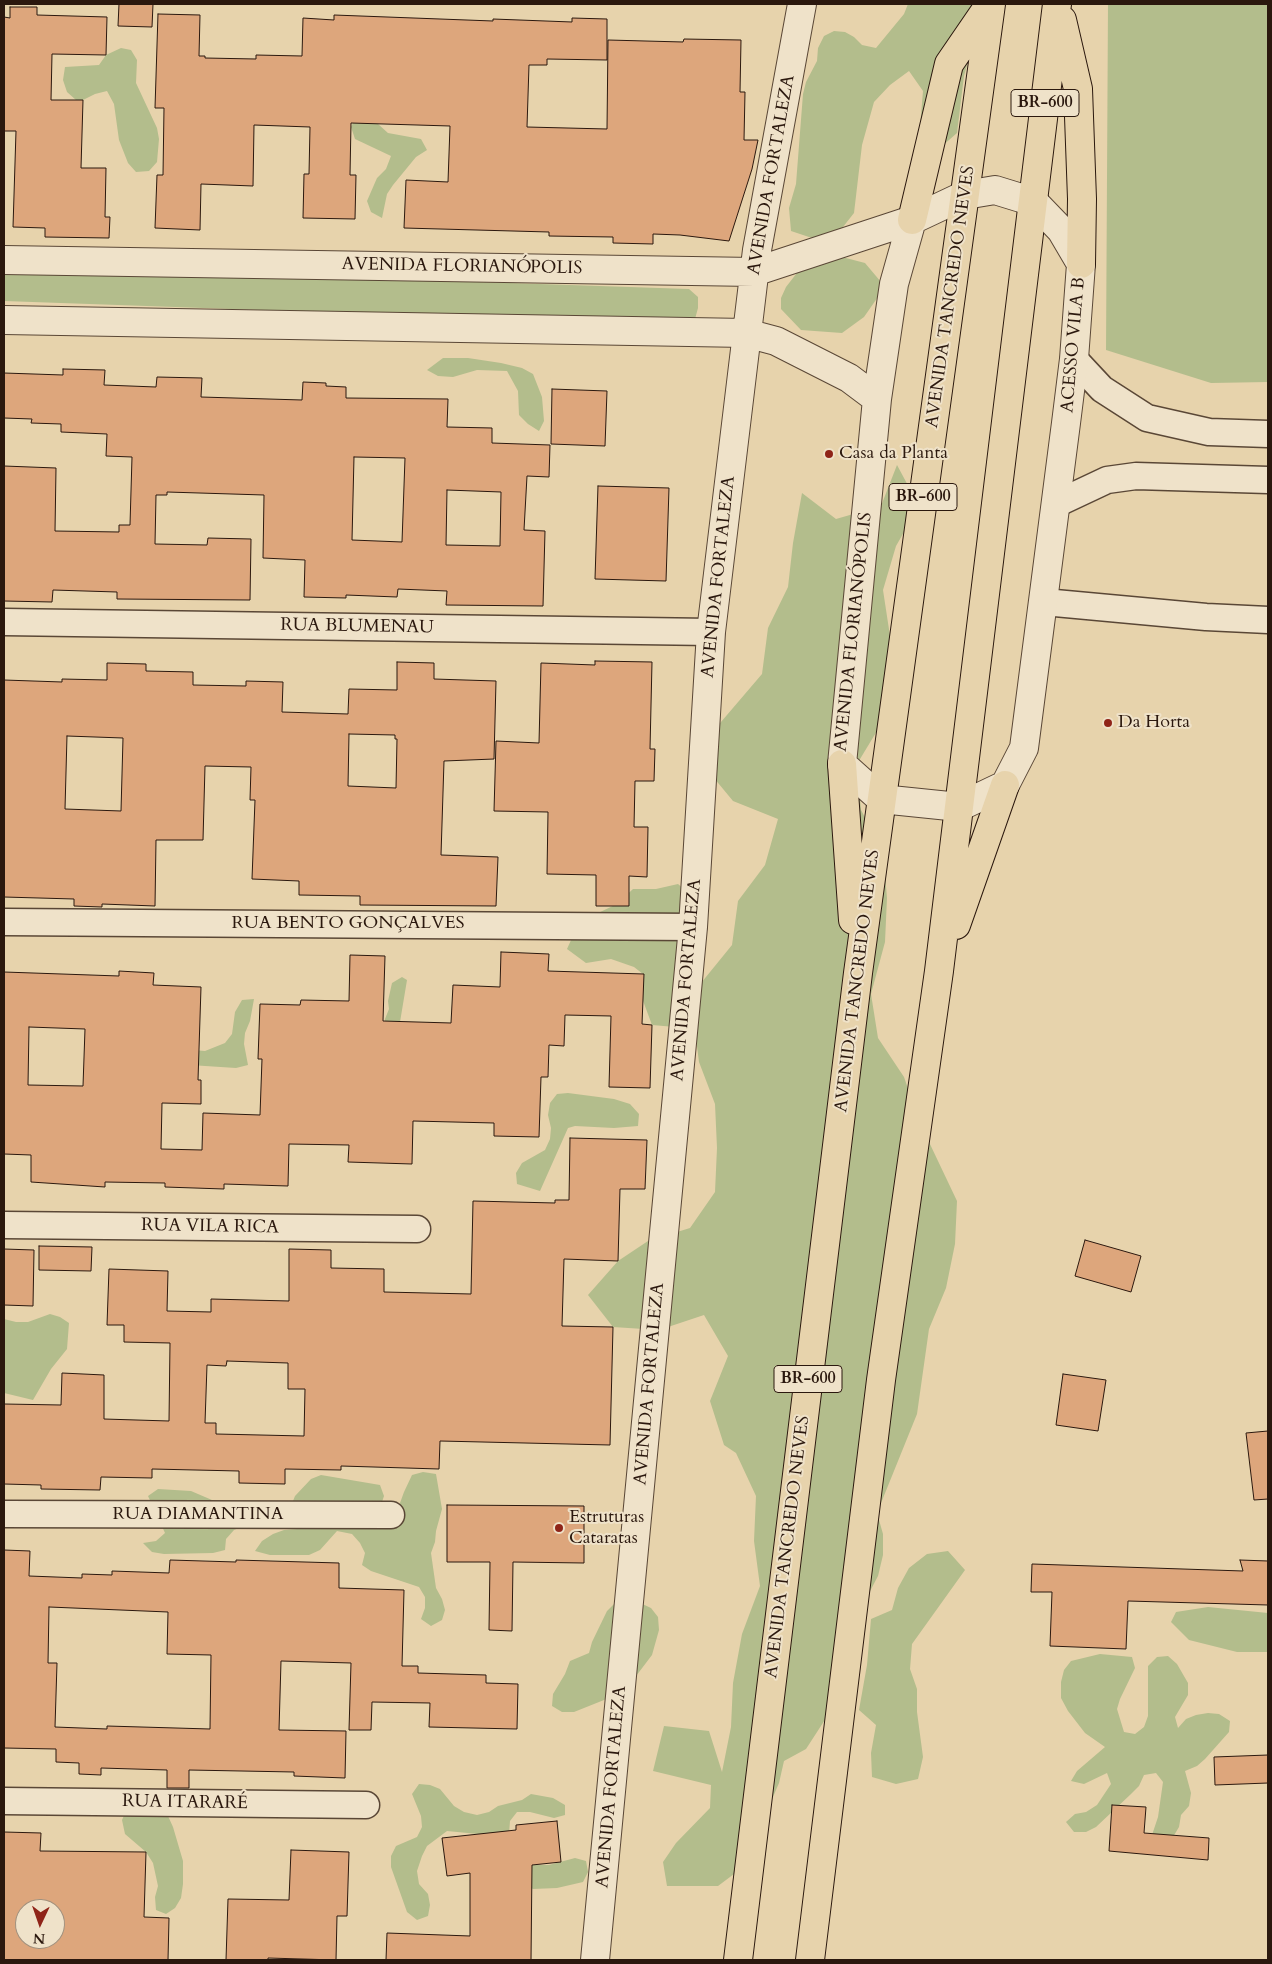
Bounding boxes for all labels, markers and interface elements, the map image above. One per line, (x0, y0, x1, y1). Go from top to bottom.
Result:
street label: AVENIDA FORTALEZA (744, 73, 800, 277)
road number: BR-600 (1011, 90, 1079, 116)
street label: AVENIDA TANCREDO NEVES (922, 165, 980, 429)
street label: AVENIDA FLORIANÓPOLIS (341, 254, 583, 280)
street label: ACESSO VILA B (1057, 276, 1091, 414)
place label: Casa da Planta (839, 443, 948, 465)
marker: Casa da Planta (823, 448, 835, 460)
street label: AVENIDA FORTALEZA (698, 475, 740, 679)
road number: BR-600 (889, 484, 957, 511)
street label: AVENIDA FLORIANÓPOLIS (831, 511, 877, 753)
street label: RUA BLUMENAU (280, 615, 434, 639)
place label: Da Horta (1118, 712, 1190, 734)
marker: Da Horta (1102, 717, 1114, 729)
street label: AVENIDA TANCREDO NEVES (831, 848, 885, 1114)
street label: AVENIDA FORTALEZA (667, 878, 707, 1082)
street label: RUA BENTO GONÇALVES (231, 913, 465, 935)
street label: RUA VILA RICA (141, 1215, 279, 1239)
street label: AVENIDA FORTALEZA (630, 1282, 670, 1486)
road number: BR-600 (774, 1366, 842, 1392)
street label: AVENIDA TANCREDO NEVES (761, 1414, 815, 1680)
street label: RUA DIAMANTINA (112, 1504, 284, 1526)
place label: Estruturas Cataratas (569, 1507, 644, 1550)
marker: Estruturas Cataratas (553, 1522, 565, 1534)
street label: AVENIDA FORTALEZA (592, 1685, 632, 1889)
street label: RUA ITARARÉ (122, 1791, 248, 1815)
north arrow (15, 1899, 65, 1949)
text: N (33, 1929, 46, 1948)

